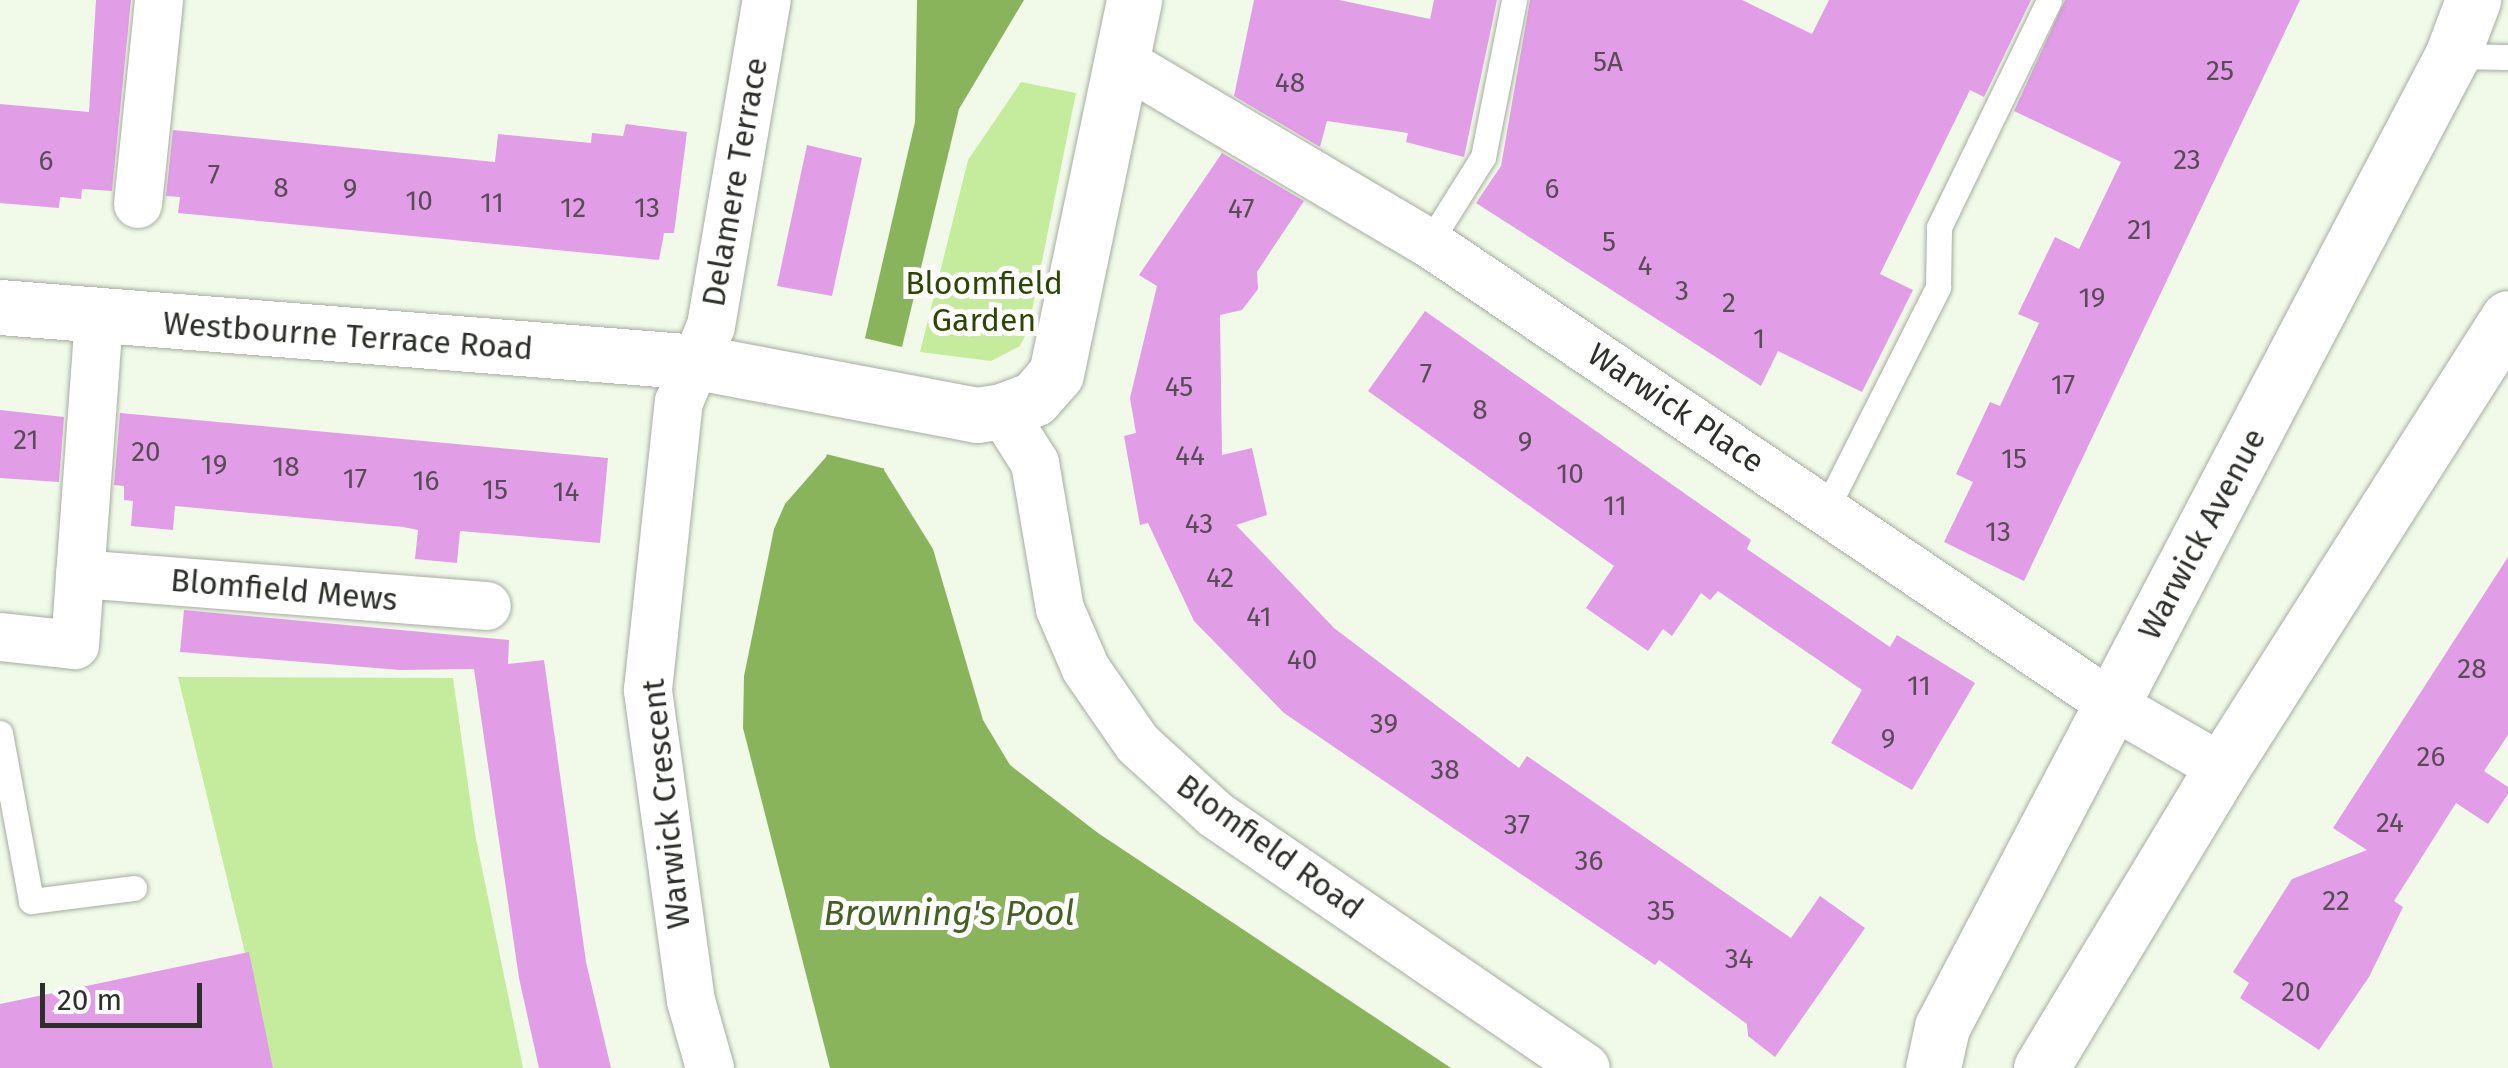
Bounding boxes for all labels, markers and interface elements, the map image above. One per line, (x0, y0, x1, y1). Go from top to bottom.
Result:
house number: 5A (1593, 45, 1623, 79)
house number: 25 (2206, 54, 2234, 88)
street label: Delamere Terrace (694, 55, 776, 309)
house number: 48 (1275, 66, 1305, 100)
house number: 23 (2173, 143, 2201, 177)
house number: 6 (39, 144, 53, 178)
house number: 7 (208, 158, 220, 192)
house number: 8 (273, 171, 289, 205)
house number: 9 (343, 172, 357, 206)
house number: 6 (1545, 172, 1559, 206)
house number: 10 (405, 184, 433, 218)
house number: 11 (480, 186, 504, 220)
house number: 12 (560, 191, 586, 225)
house number: 13 (634, 191, 660, 225)
house number: 47 (1228, 192, 1254, 226)
house number: 21 (2127, 213, 2153, 247)
house number: 5 (1602, 225, 1616, 259)
house number: 4 (1638, 249, 1652, 283)
park label: Bloomfield Garden (905, 265, 1063, 340)
house number: 3 (1675, 274, 1689, 308)
house number: 19 (2079, 281, 2105, 315)
house number: 2 (1722, 286, 1736, 320)
street label: Westbourne Terrace Road (162, 304, 534, 368)
house number: 1 (1753, 322, 1765, 356)
street label: Warwick Place (1581, 335, 1771, 481)
house number: 7 (1420, 357, 1432, 391)
house number: 17 (2051, 368, 2075, 402)
house number: 45 (1165, 370, 1193, 404)
house number: 8 (1472, 393, 1488, 427)
street label: Warwick Avenue (2130, 422, 2274, 646)
house number: 21 (13, 423, 39, 457)
house number: 9 (1518, 425, 1532, 459)
house number: 20 (131, 435, 161, 469)
house number: 44 (1175, 439, 1205, 473)
house number: 15 (2001, 442, 2027, 476)
house number: 19 (201, 448, 227, 482)
house number: 18 (272, 450, 300, 484)
house number: 10 (1556, 457, 1584, 491)
house number: 17 (343, 462, 367, 496)
house number: 16 (412, 464, 440, 498)
house number: 15 (482, 473, 508, 507)
house number: 14 (552, 475, 580, 509)
house number: 11 (1603, 489, 1627, 523)
house number: 43 (1185, 507, 1213, 541)
house number: 13 (1985, 515, 2011, 549)
street label: Blomfield Mews (169, 561, 399, 619)
house number: 42 (1206, 561, 1234, 595)
house number: 41 (1246, 600, 1272, 634)
house number: 40 (1287, 643, 1317, 677)
house number: 28 (2457, 652, 2487, 686)
house number: 11 (1907, 669, 1931, 703)
street label: Warwick Crescent (634, 677, 698, 931)
house number: 39 (1370, 707, 1398, 741)
house number: 9 (1881, 722, 1895, 756)
house number: 26 (2417, 740, 2445, 774)
house number: 38 (1430, 753, 1460, 787)
street label: Blomfield Road (1169, 766, 1371, 928)
house number: 24 (2376, 806, 2404, 840)
house number: 37 (1504, 808, 1530, 842)
house number: 36 (1575, 844, 1603, 878)
house number: 22 (2322, 884, 2350, 918)
water label: Browning's Pool (823, 892, 1075, 934)
house number: 35 (1647, 894, 1675, 928)
house number: 34 (1725, 942, 1753, 976)
scale bar (45, 963, 208, 1025)
house number: 20 (2281, 975, 2311, 1009)
text: 20 m (57, 982, 122, 1018)

